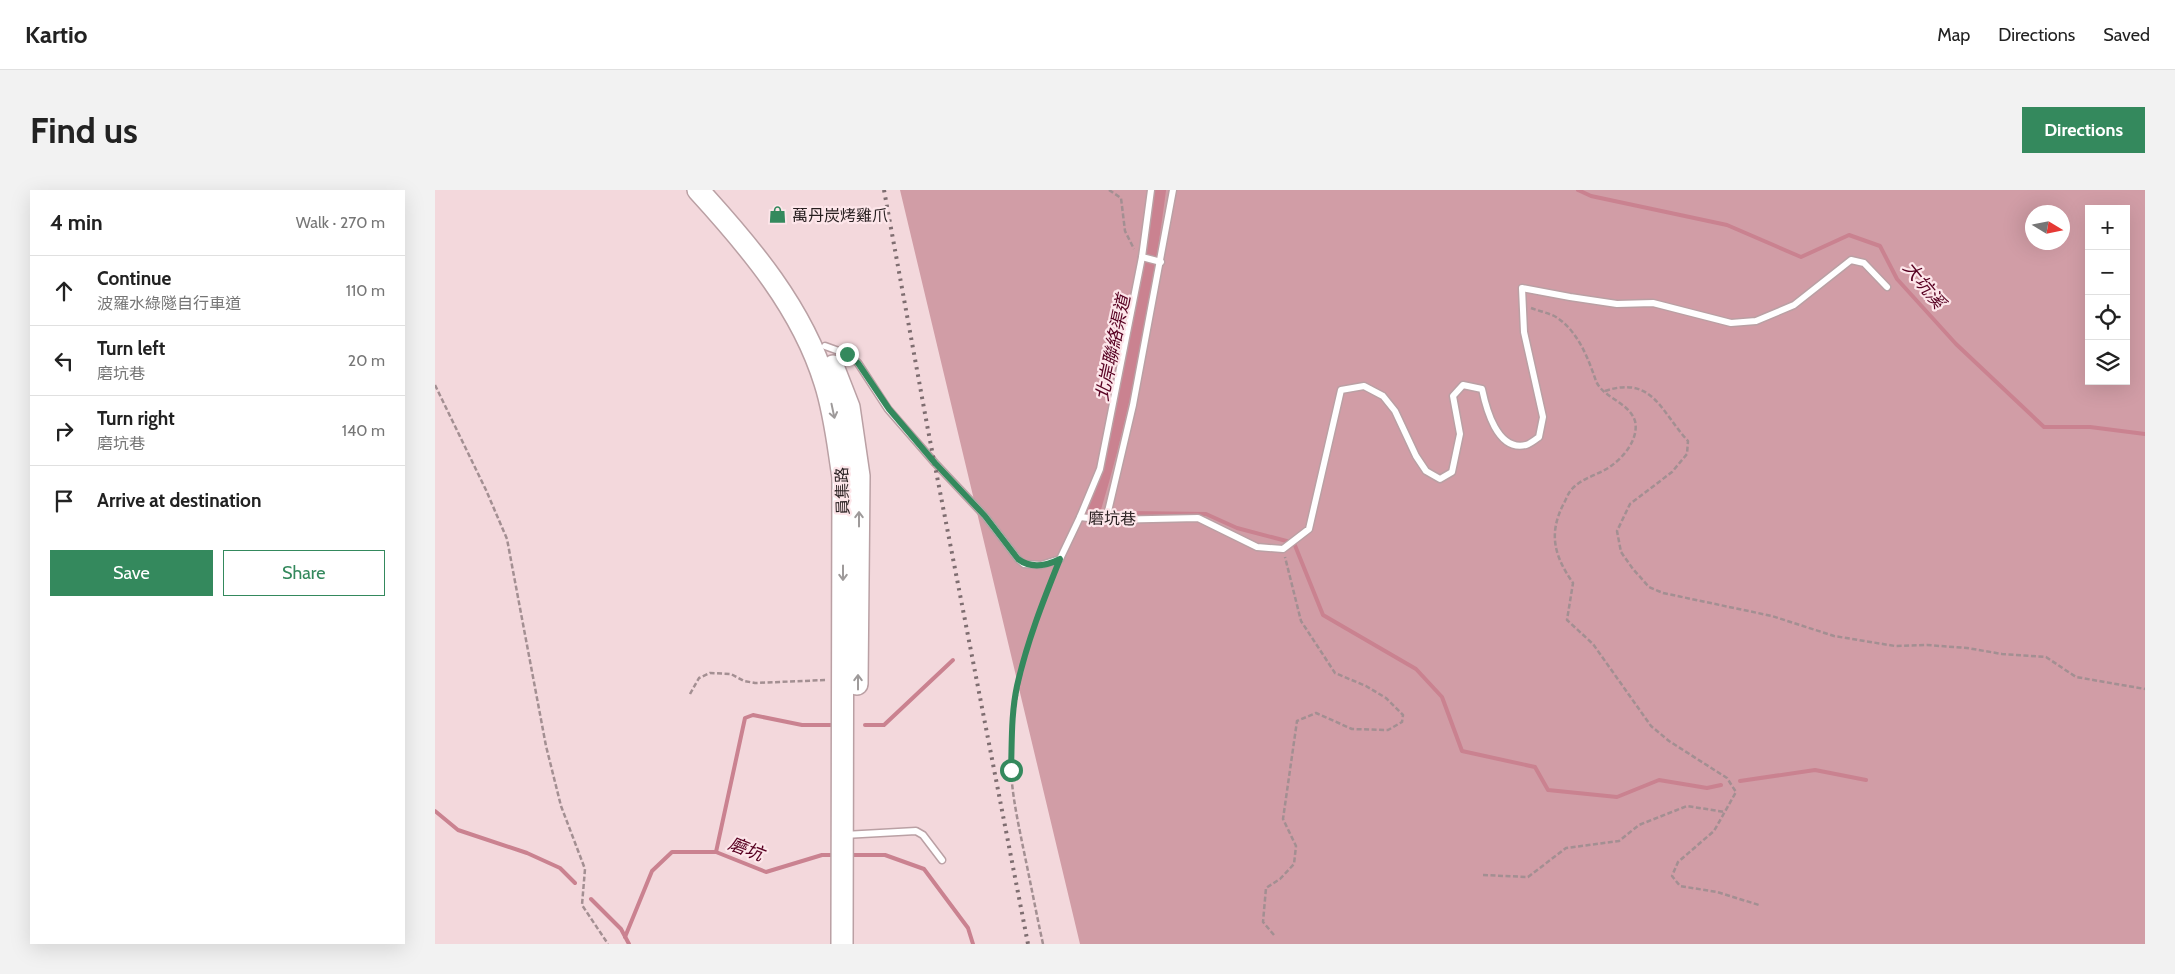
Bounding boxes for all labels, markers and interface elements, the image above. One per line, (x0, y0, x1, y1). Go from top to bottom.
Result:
text: Kartio (25, 20, 88, 49)
text: Map (1937, 24, 1970, 46)
text: Directions (1998, 24, 2075, 46)
text: Saved (2103, 24, 2150, 46)
button: Directions (2022, 107, 2145, 153)
text: Find us (30, 109, 138, 152)
shop icon: 萬丹炭烤雞爪 (768, 205, 788, 225)
north arrow (2025, 205, 2070, 250)
map controls (2085, 205, 2130, 385)
button: + (2085, 205, 2130, 250)
place label: 萬丹炭烤雞爪 (792, 206, 888, 225)
text: 4 min (50, 210, 103, 235)
text: Walk · 270 m (296, 213, 385, 232)
button: − (2085, 250, 2130, 295)
water label: 大坑溪 (1898, 257, 1951, 315)
text: Continue (97, 267, 171, 290)
icon: ahead (50, 277, 78, 305)
text: 110 m (346, 281, 385, 300)
water label: 北岸聯絡渠道 (1091, 290, 1136, 403)
text: 波羅水綠隧自行車道 (97, 294, 241, 313)
button: locate (2085, 295, 2130, 340)
text: Turn left (97, 337, 165, 360)
button: layers (2085, 340, 2130, 385)
route end (836, 343, 859, 366)
icon: left (50, 347, 78, 375)
text: 20 m (348, 351, 385, 370)
text: 磨坑巷 (97, 364, 145, 383)
one-way arrow (828, 403, 838, 419)
text: Turn right (97, 407, 175, 430)
icon: right (50, 417, 78, 445)
text: 140 m (342, 421, 385, 440)
text: 磨坑巷 (97, 434, 145, 453)
street label: 員集路 (832, 467, 853, 515)
icon: arrive (50, 487, 78, 515)
text: Arrive at destination (97, 489, 261, 512)
street label: 磨坑巷 (1088, 509, 1136, 528)
one-way arrow (854, 511, 864, 528)
button: Save (50, 550, 213, 596)
button: Share (223, 550, 385, 596)
one-way arrow (838, 564, 848, 581)
one-way arrow (853, 674, 862, 690)
route start (1000, 759, 1023, 782)
water label: 磨坑 (725, 832, 770, 867)

